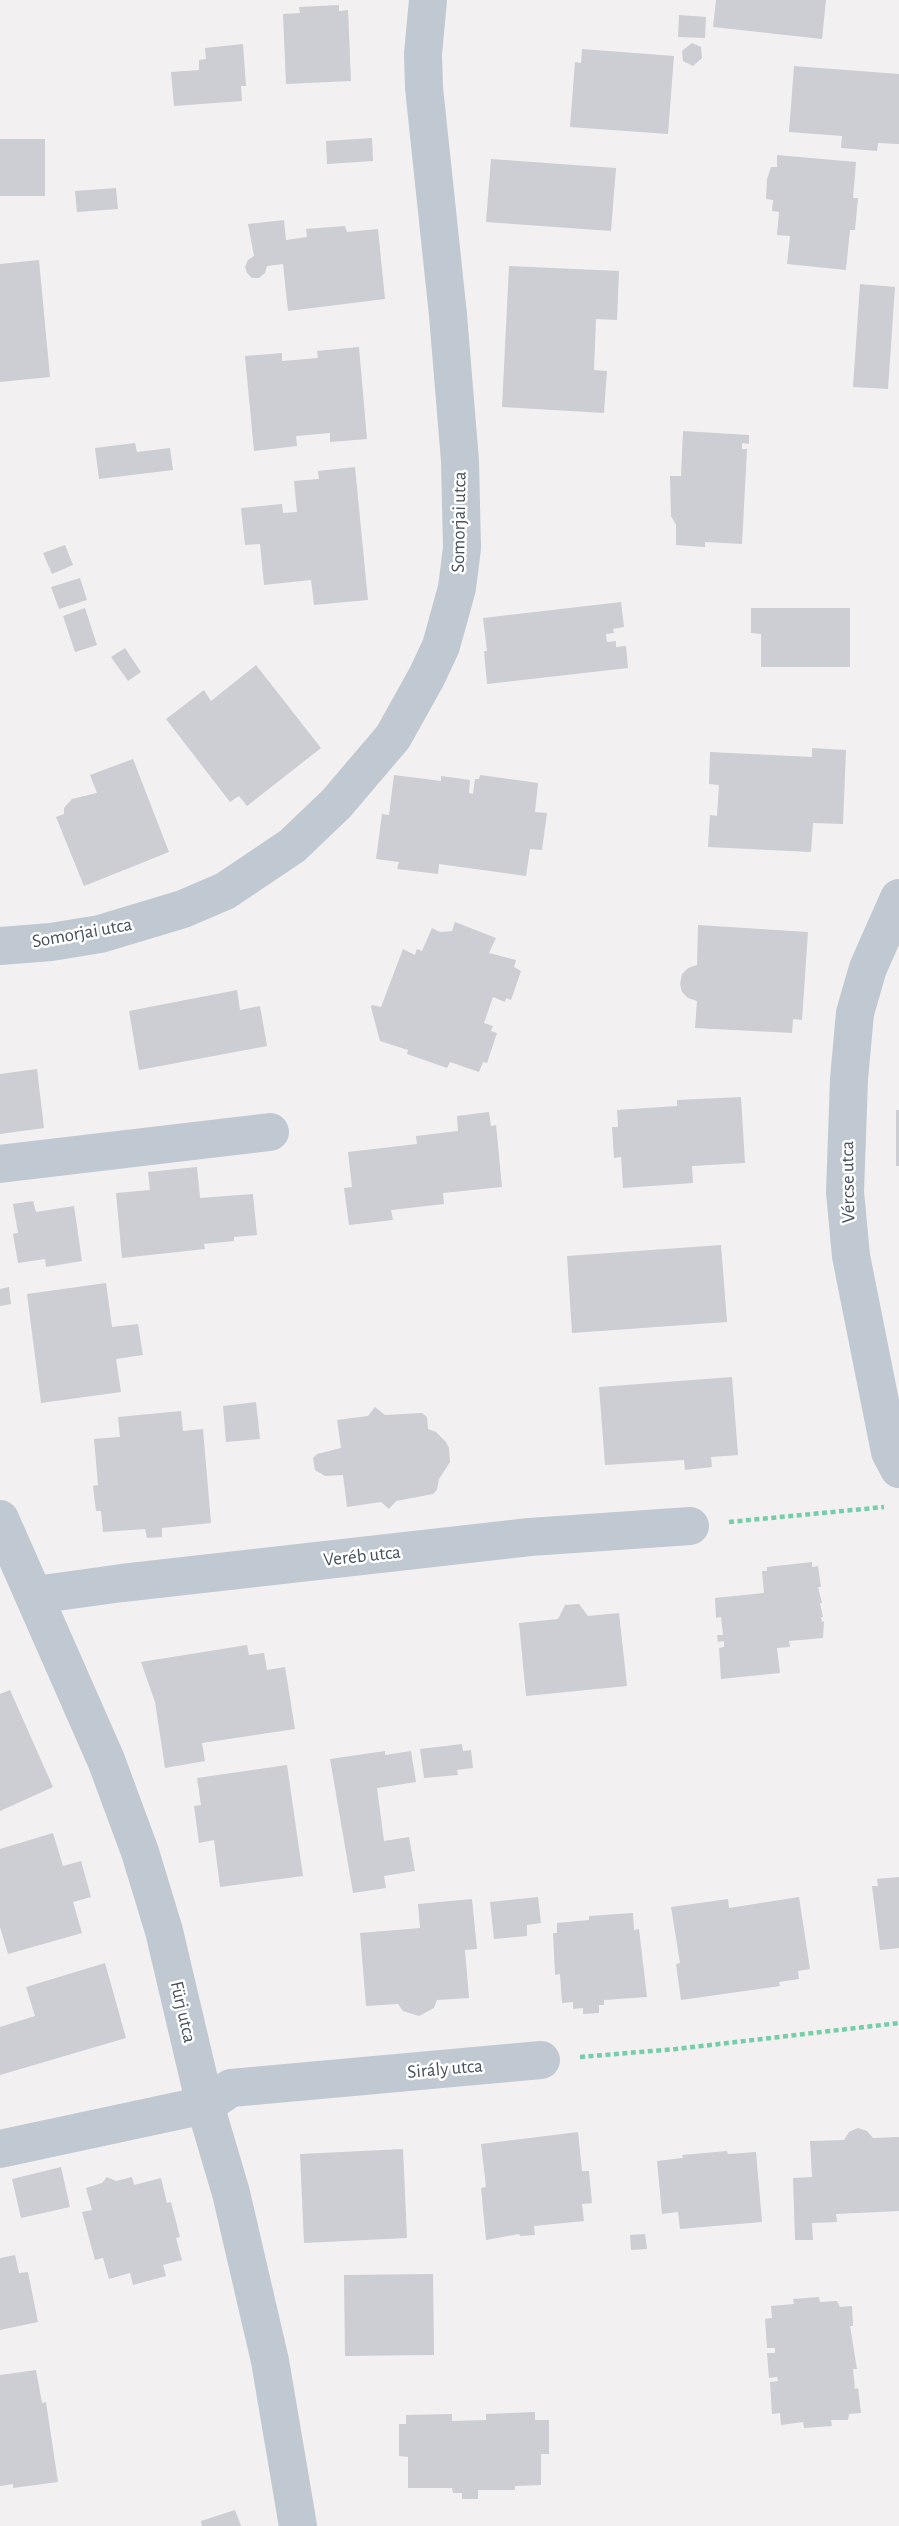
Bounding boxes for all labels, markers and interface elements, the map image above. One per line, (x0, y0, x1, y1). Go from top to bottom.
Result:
street label: Somorjai utca (447, 471, 471, 573)
street label: Somorjai utca (30, 913, 134, 953)
street label: Vércse utca (836, 1141, 860, 1223)
street label: Veréb utca (322, 1541, 402, 1571)
street label: Fürj utca (165, 1979, 201, 2045)
street label: Sirály utca (406, 2054, 484, 2084)

